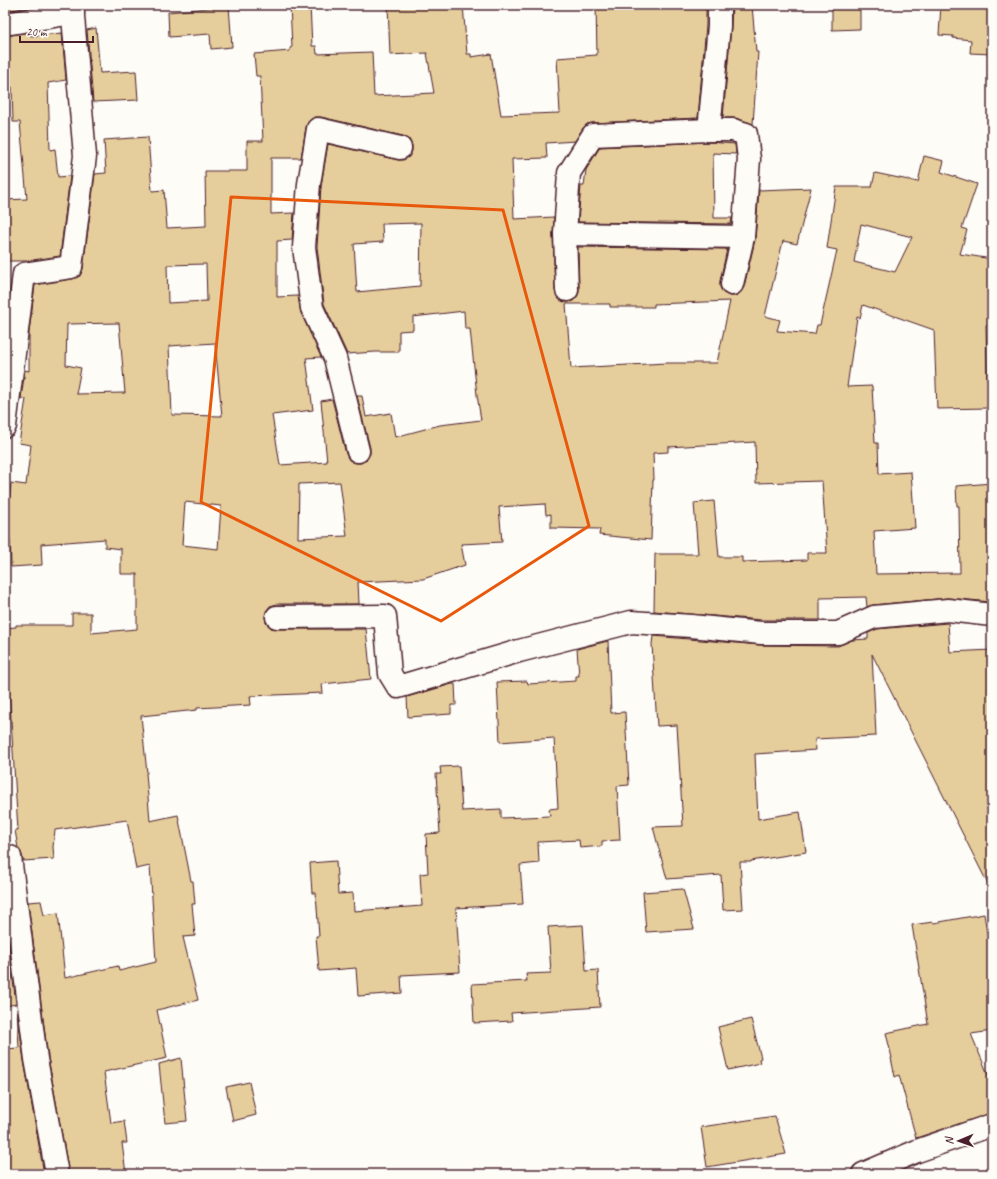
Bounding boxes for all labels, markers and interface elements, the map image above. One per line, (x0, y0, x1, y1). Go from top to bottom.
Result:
scale bar (20, 18, 93, 44)
text: 20 m (26, 24, 48, 40)
north arrow (939, 1121, 979, 1161)
text: N (942, 1136, 956, 1145)

